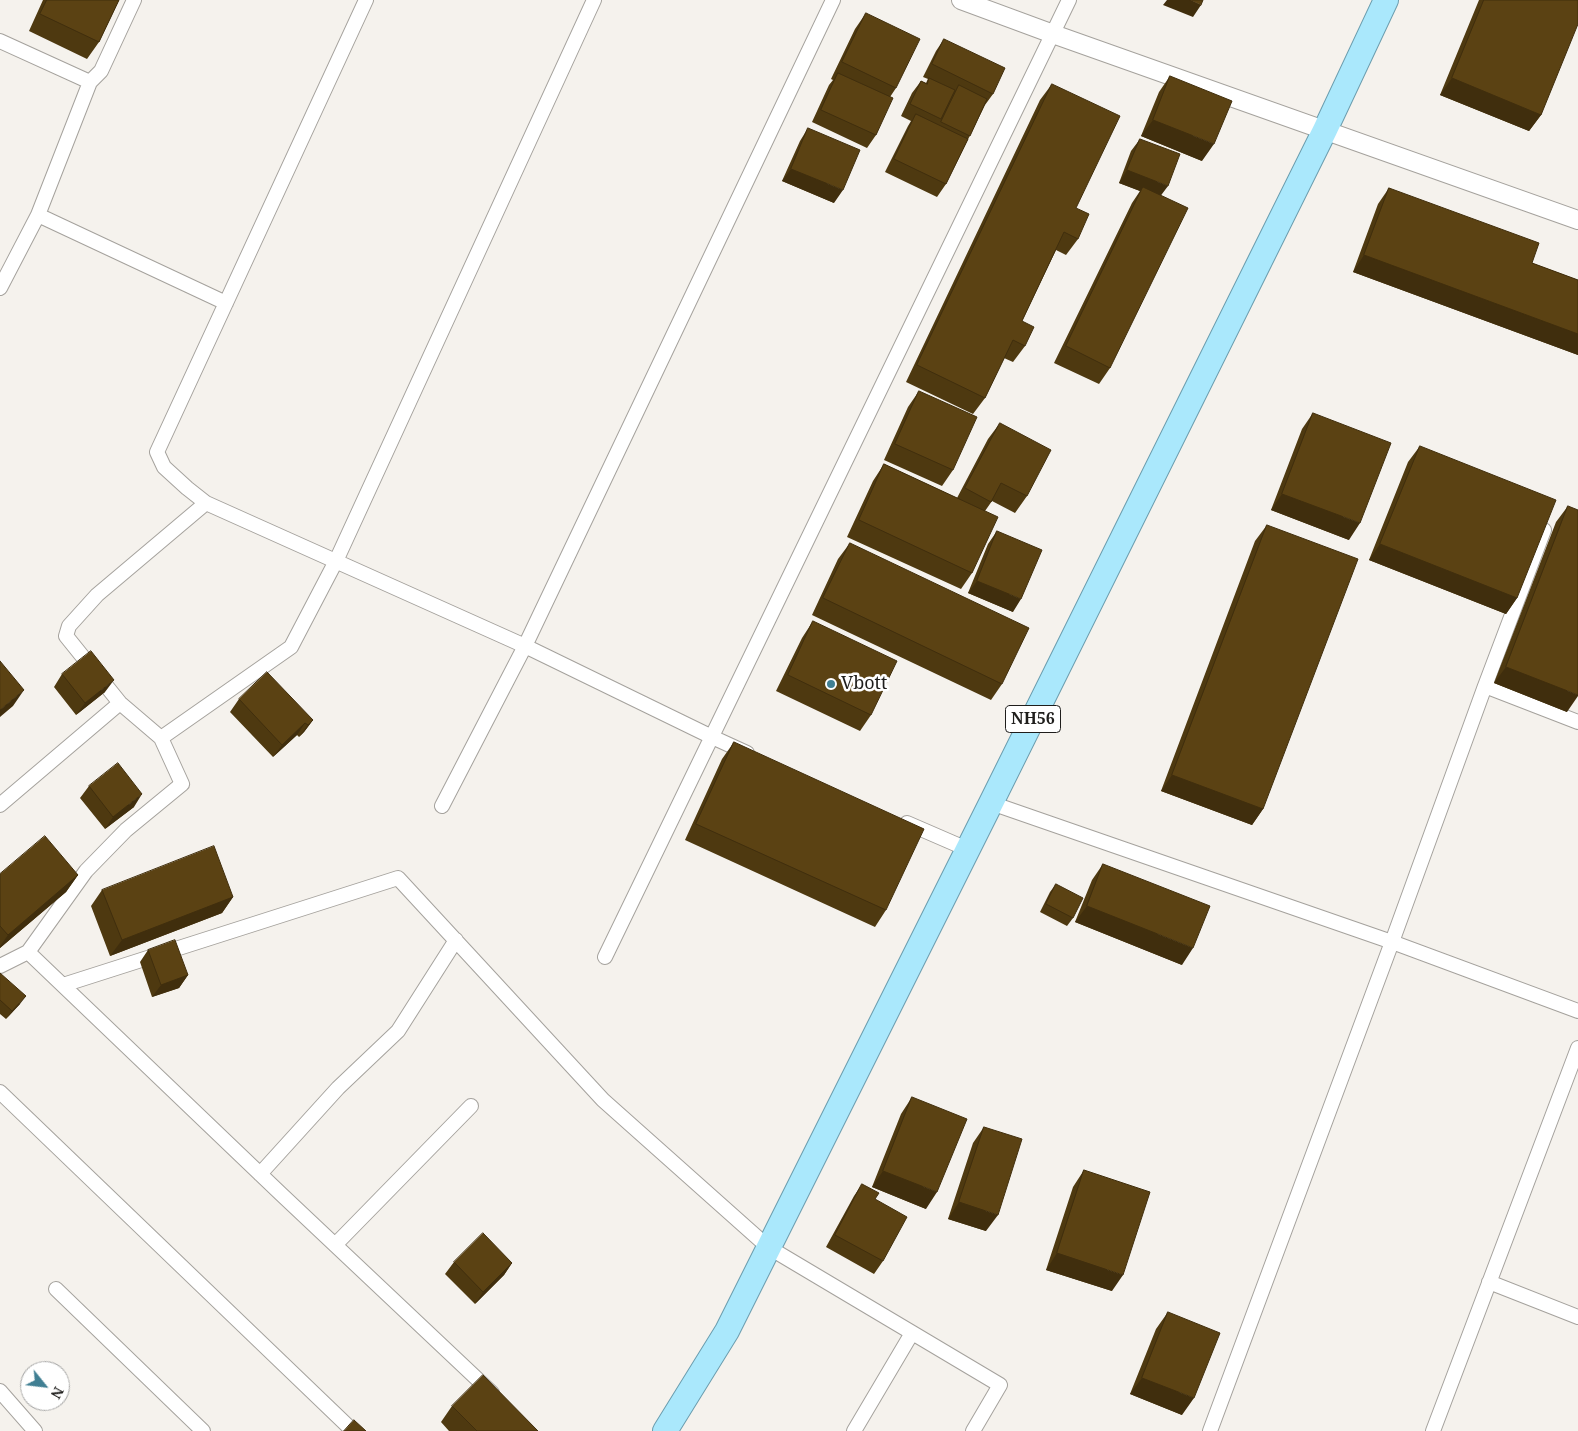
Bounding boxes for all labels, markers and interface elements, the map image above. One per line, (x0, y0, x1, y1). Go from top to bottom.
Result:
place label: Vbott (841, 673, 887, 695)
marker: Vbott (825, 678, 837, 690)
road number: NH56 (1006, 706, 1060, 732)
north arrow (20, 1361, 70, 1411)
text: N (47, 1384, 69, 1402)

